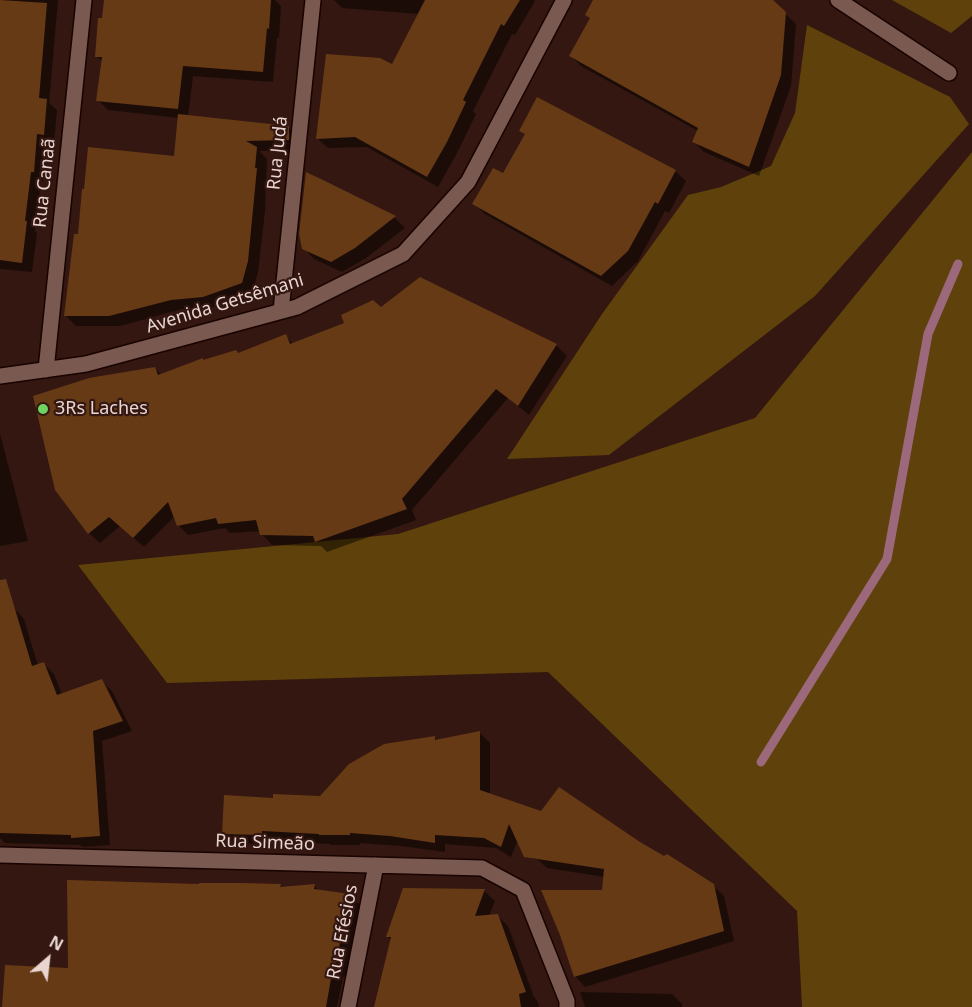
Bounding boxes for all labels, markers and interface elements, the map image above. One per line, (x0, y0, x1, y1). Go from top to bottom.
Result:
street label: Rua Judá (263, 115, 293, 191)
street label: Rua Canaã (30, 137, 60, 229)
street label: Avenida Getsêmani (144, 270, 306, 338)
place label: 3Rs Laches (55, 398, 148, 420)
marker: 3Rs Laches (36, 402, 50, 416)
street label: Rua Simeão (215, 830, 315, 856)
street label: Rua Efésios (323, 883, 363, 981)
north arrow (18, 929, 78, 989)
text: N (46, 930, 67, 956)

